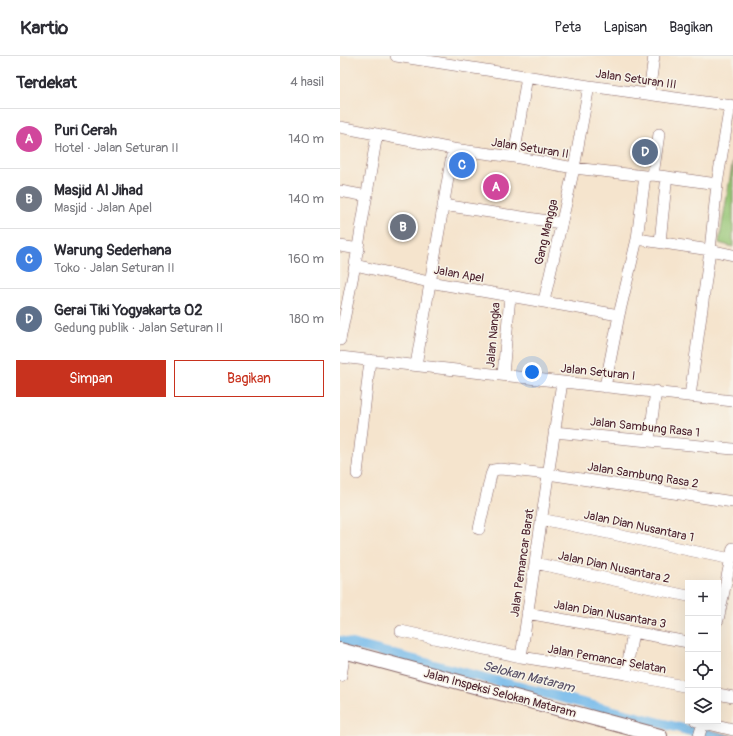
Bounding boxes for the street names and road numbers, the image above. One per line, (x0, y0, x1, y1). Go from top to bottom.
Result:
street label: Jalan Seturan III (594, 66, 677, 93)
street label: Jalan Seturan II (490, 135, 570, 162)
street label: Gang Mangga (532, 197, 561, 266)
street label: Jalan Apel (432, 263, 485, 286)
street label: Jalan Nangka (483, 301, 504, 368)
street label: Jalan Seturan I (560, 361, 636, 384)
street label: Jalan Sambung Rasa 1 (589, 414, 701, 441)
street label: Jalan Sambung Rasa 2 (586, 459, 700, 492)
street label: Jalan Pemancar Barat (507, 508, 538, 618)
street label: Jalan Dian Nusantara 1 (583, 508, 695, 545)
street label: Jalan Dian Nusantara 2 (557, 548, 672, 587)
street label: Jalan Dian Nusantara 3 (552, 597, 668, 632)
street label: Jalan Pemancar Selatan (546, 642, 668, 677)
street label: Jalan Inspeksi Selokan Mataram (422, 666, 578, 721)

